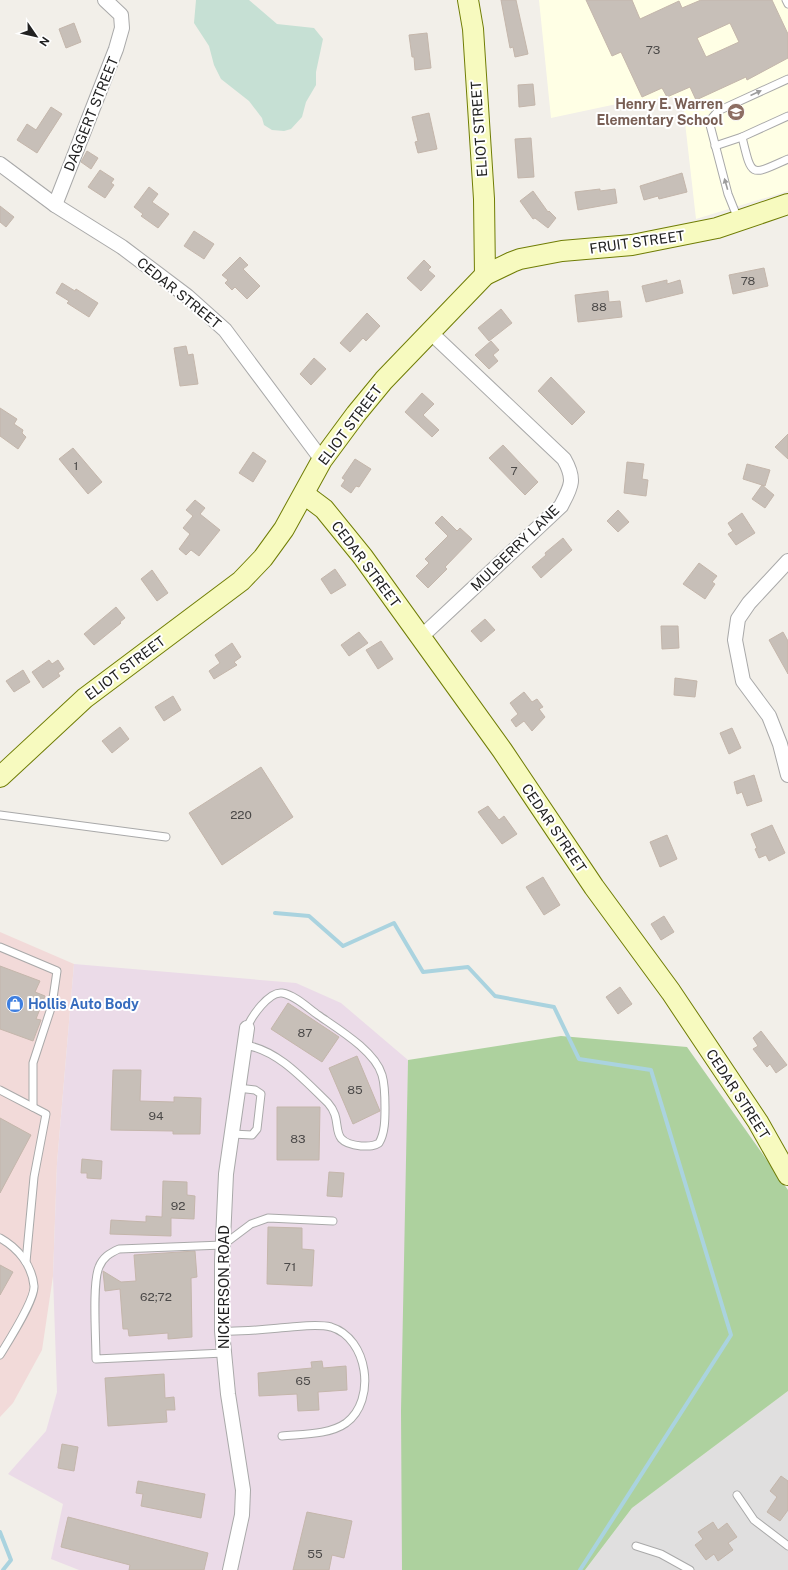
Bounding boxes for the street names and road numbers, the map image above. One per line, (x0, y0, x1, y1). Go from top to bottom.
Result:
street label: DAGGERT STREET (61, 54, 121, 174)
street label: ELIOT STREET (468, 81, 490, 177)
street label: FRUIT STREET (588, 227, 686, 257)
street label: CEDAR STREET (134, 254, 224, 332)
street label: ELIOT STREET (315, 382, 385, 468)
street label: MULBERRY LANE (468, 502, 562, 594)
street label: CEDAR STREET (328, 518, 404, 610)
street label: ELIOT STREET (82, 633, 168, 703)
street label: CEDAR STREET (518, 781, 590, 875)
street label: CEDAR STREET (703, 1046, 773, 1142)
street label: NICKERSON ROAD (216, 1225, 232, 1349)

